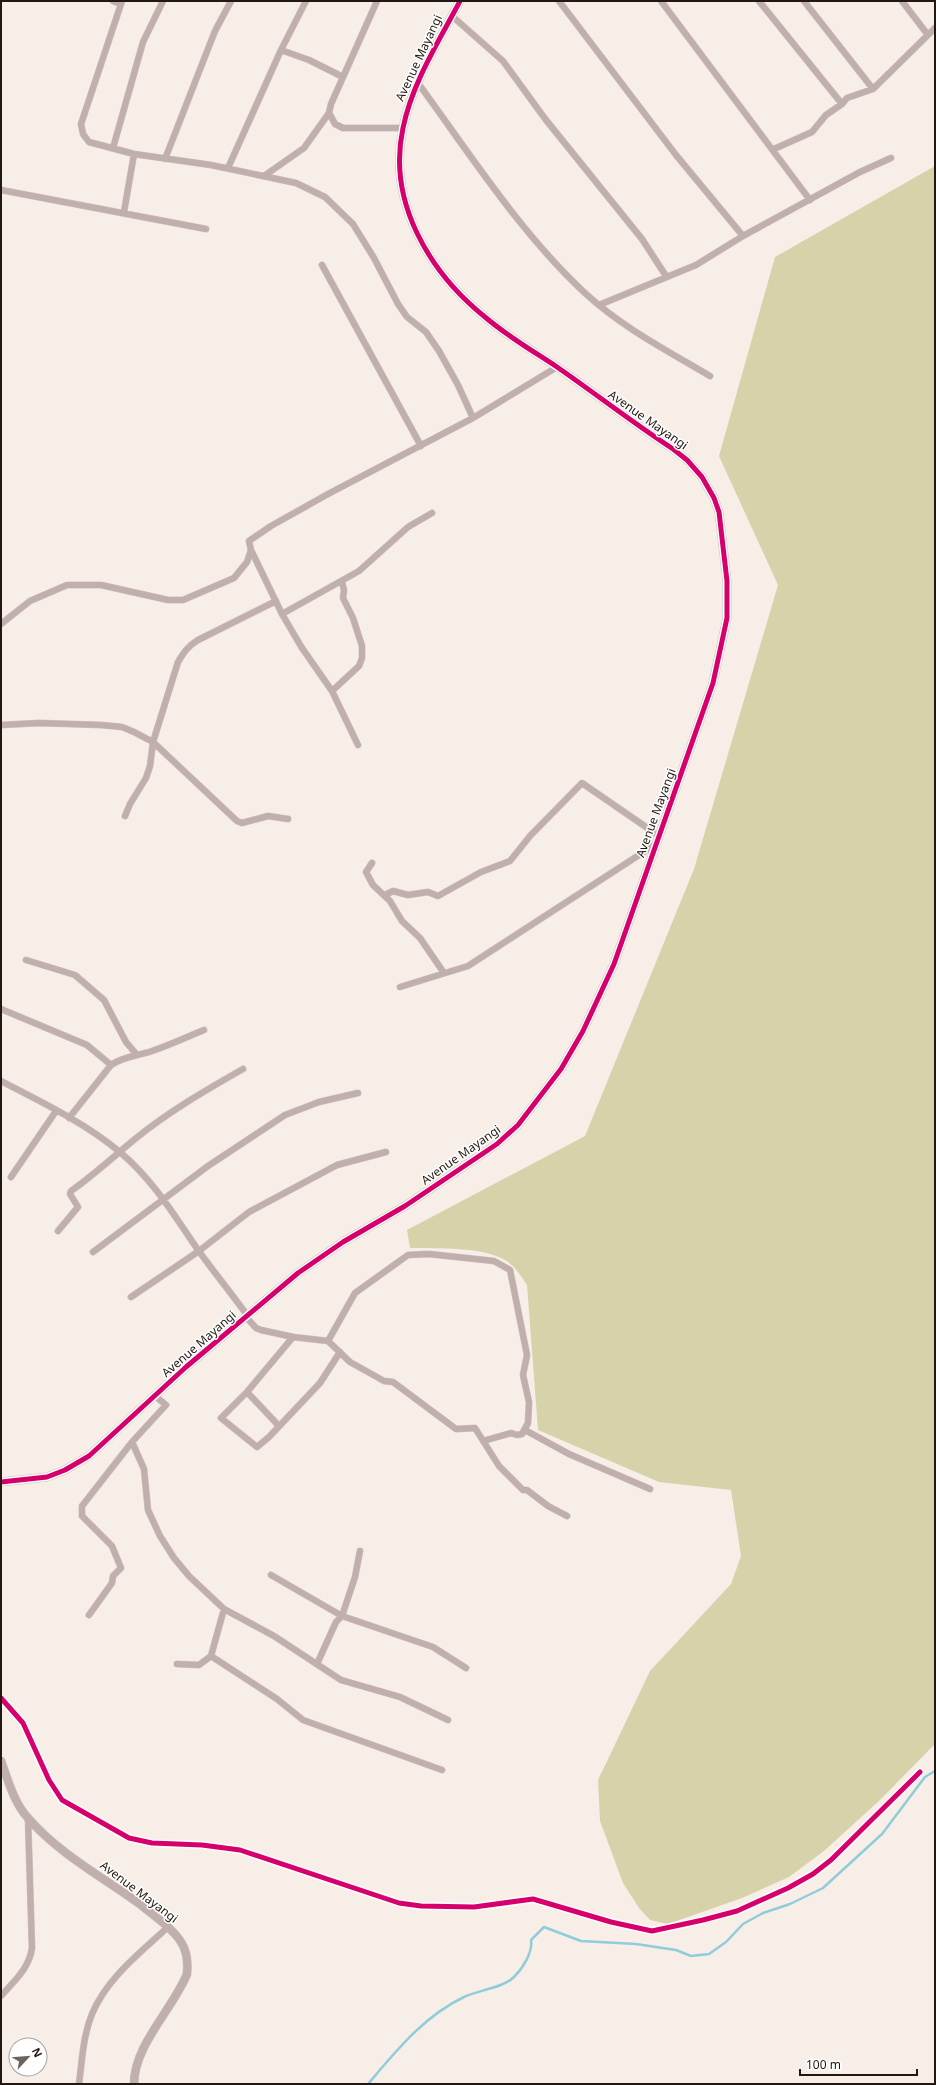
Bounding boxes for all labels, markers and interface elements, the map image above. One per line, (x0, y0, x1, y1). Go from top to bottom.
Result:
street label: Avenue Mayangi (391, 12, 446, 104)
street label: Avenue Mayangi (605, 386, 692, 453)
street label: Avenue Mayangi (632, 766, 680, 860)
street label: Avenue Mayangi (417, 1121, 504, 1188)
street label: Avenue Mayangi (158, 1306, 240, 1381)
street label: Avenue Mayangi (97, 1857, 182, 1927)
north arrow (8, 2037, 48, 2077)
text: N (29, 2045, 46, 2060)
scale bar (800, 2051, 917, 2077)
text: 100 m (806, 2056, 841, 2073)

